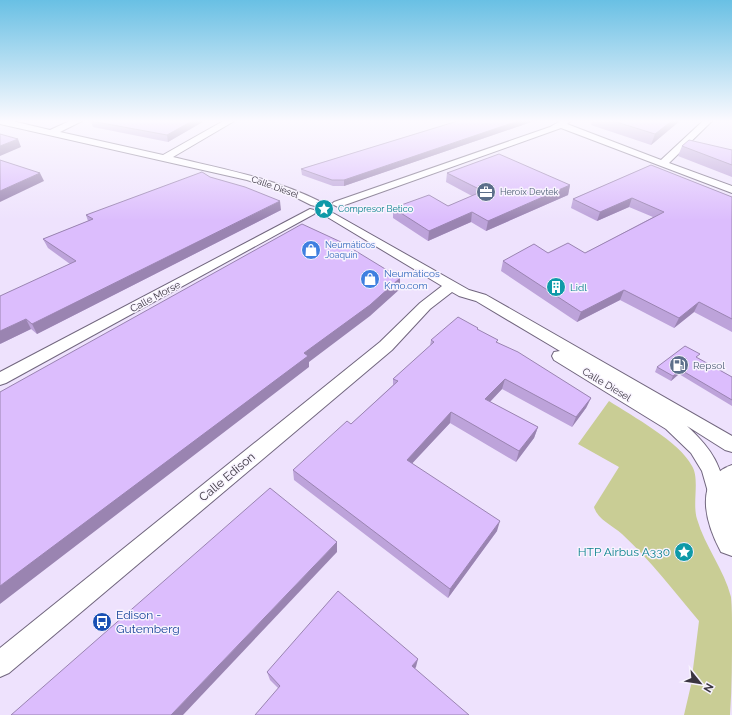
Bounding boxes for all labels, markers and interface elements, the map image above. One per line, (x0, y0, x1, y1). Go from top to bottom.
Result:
street label: Calle Diesel (250, 174, 300, 200)
office icon: Heroix Devtek (475, 181, 497, 203)
place label: Heroix Devtek (500, 187, 559, 197)
place icon: Compresor Betico (313, 198, 335, 220)
place label: Compresor Betico (338, 204, 413, 214)
shop icon: Neumáticos Joaquín (300, 239, 322, 261)
place label: Neumáticos Joaquín (325, 240, 376, 260)
shop icon: Neumáticos Kmo.com (359, 268, 381, 290)
place label: Neumáticos Kmo.com (384, 268, 440, 291)
building icon: Lidl (545, 276, 567, 298)
street label: Calle Morse (128, 279, 182, 314)
place label: Lidl (570, 282, 587, 293)
fuel station icon: Repsol (668, 354, 690, 376)
place label: Repsol (693, 360, 725, 371)
street label: Calle Diesel (580, 366, 633, 403)
street label: Calle Edison (196, 450, 258, 504)
place icon: HTP Airbus A330 (673, 541, 695, 563)
place label: HTP Airbus A330 (578, 545, 670, 559)
place label: Edison - Gutemberg (116, 608, 180, 636)
bus stop icon: Edison - Gutemberg (91, 611, 113, 633)
north arrow (680, 663, 720, 703)
text: N (700, 681, 716, 695)

